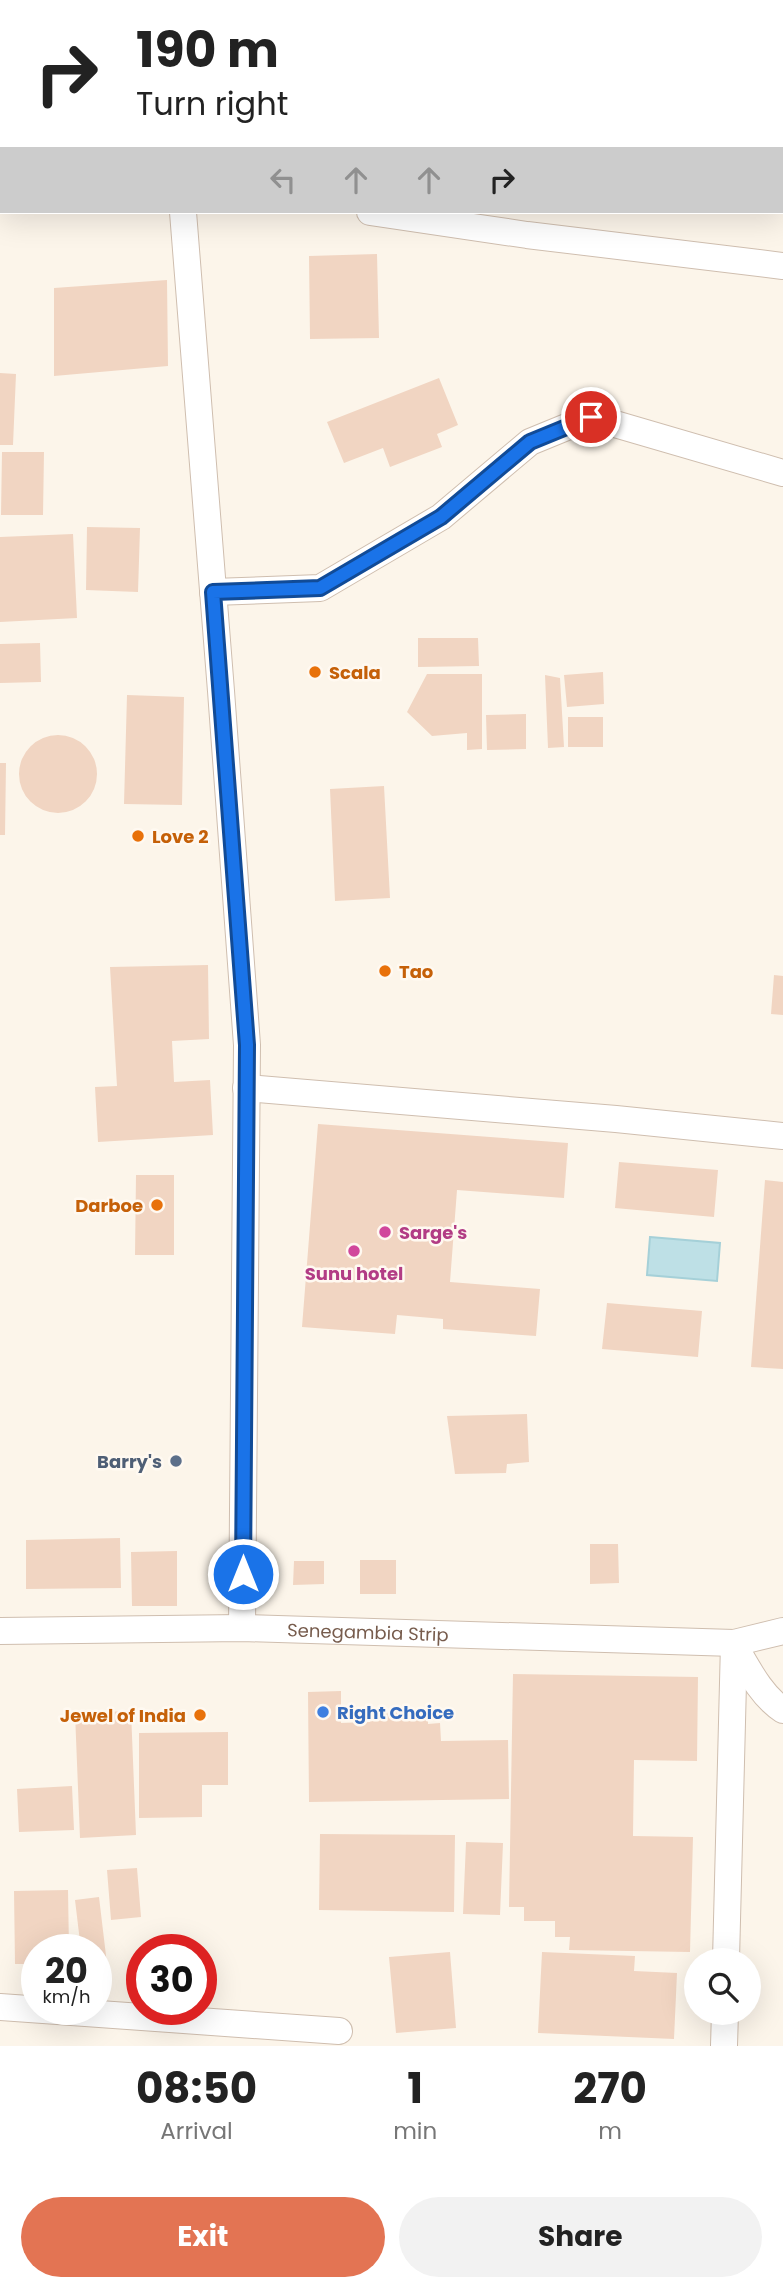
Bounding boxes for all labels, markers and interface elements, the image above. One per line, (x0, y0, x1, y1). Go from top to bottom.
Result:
text: 190 m (136, 16, 279, 84)
icon: right (21, 28, 112, 119)
text: Turn right (136, 81, 288, 126)
icon: left (264, 161, 302, 199)
icon: ahead (337, 161, 375, 199)
icon: ahead (410, 161, 448, 199)
icon: right (483, 161, 521, 199)
pin (561, 387, 621, 447)
icon: arrive (572, 398, 610, 436)
place label: Scala (329, 660, 381, 685)
marker: Scala (307, 664, 323, 680)
place label: Love 2 (152, 824, 209, 849)
marker: Love 2 (130, 828, 146, 844)
place label: Tao (399, 959, 433, 984)
marker: Tao (377, 963, 393, 979)
place label: Darboe (75, 1193, 143, 1218)
marker: Darboe (149, 1197, 165, 1213)
place label: Sarge's (399, 1220, 467, 1245)
marker: Sarge's (377, 1224, 393, 1240)
marker: Sunu hotel (346, 1243, 362, 1259)
place label: Sunu hotel (305, 1261, 403, 1286)
place label: Barry's (97, 1449, 162, 1474)
marker: Barry's (168, 1453, 184, 1469)
position arrow (206, 1537, 280, 1611)
street label: Senegambia Strip (287, 1617, 449, 1647)
place label: Right Choice (337, 1700, 454, 1725)
place label: Jewel of India (60, 1703, 186, 1728)
marker: Right Choice (315, 1704, 331, 1720)
marker: Jewel of India (192, 1707, 208, 1723)
speed limit sign: 30 (126, 1934, 217, 2025)
text: 20 (45, 1946, 88, 1995)
map controls (684, 1948, 761, 2025)
button: search (684, 1948, 761, 2025)
text: km/h (43, 1984, 90, 2009)
text: 08:50 (136, 2059, 257, 2118)
text: 1 (407, 2059, 423, 2118)
text: 270 (573, 2059, 647, 2118)
text: Arrival (160, 2115, 233, 2147)
text: min (393, 2115, 437, 2147)
text: m (598, 2115, 622, 2147)
button: Exit (21, 2197, 385, 2277)
button: Share (399, 2197, 762, 2277)

